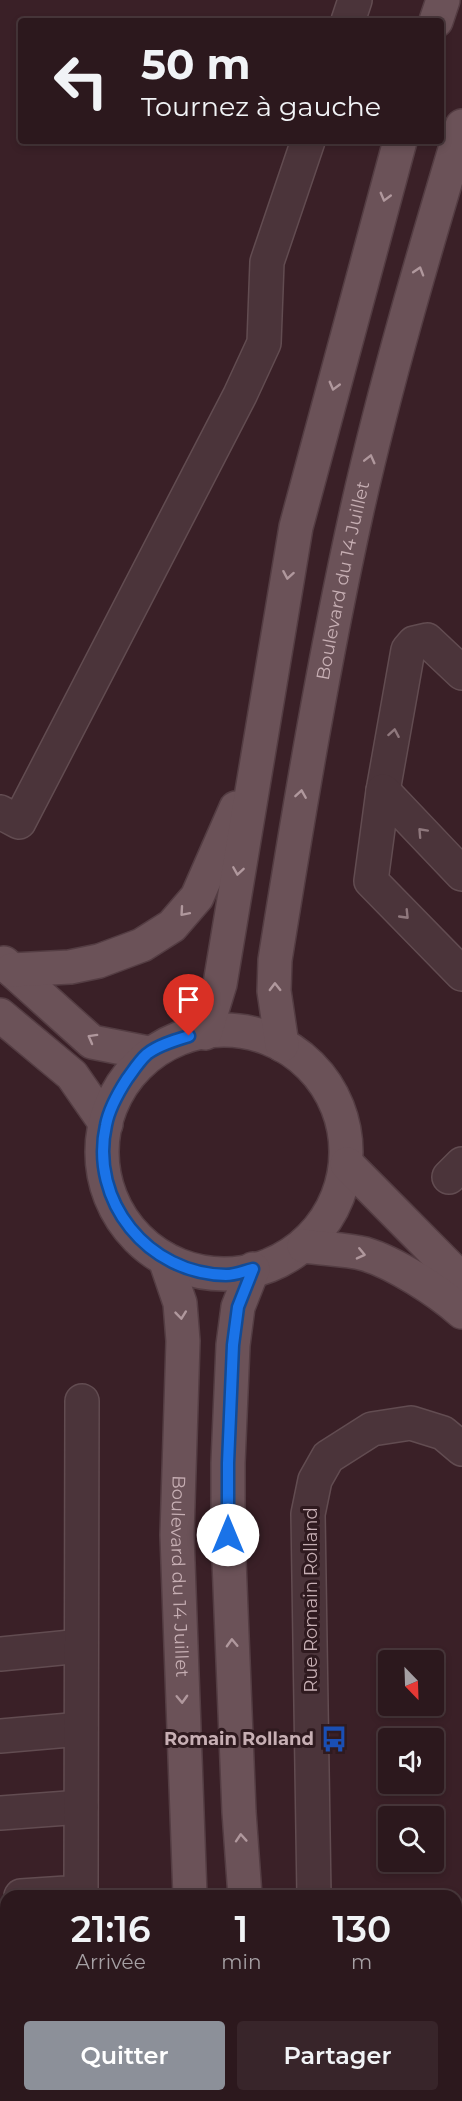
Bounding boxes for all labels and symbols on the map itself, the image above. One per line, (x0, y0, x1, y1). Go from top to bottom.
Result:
one-way arrow (379, 192, 392, 202)
one-way arrow (412, 266, 424, 276)
one-way arrow (329, 380, 341, 391)
one-way arrow (362, 454, 375, 464)
street label: Boulevard du 14 Juillet (312, 479, 374, 682)
one-way arrow (282, 570, 295, 580)
one-way arrow (387, 728, 399, 738)
one-way arrow (294, 790, 307, 800)
one-way arrow (418, 828, 429, 838)
one-way arrow (233, 866, 245, 876)
one-way arrow (180, 905, 191, 916)
one-way arrow (397, 907, 408, 918)
pin (163, 974, 214, 1036)
one-way arrow (269, 983, 281, 992)
one-way arrow (88, 1034, 98, 1045)
one-way arrow (356, 1247, 366, 1260)
one-way arrow (174, 1311, 187, 1320)
street label: Boulevard du 14 Juillet (166, 1475, 193, 1678)
position arrow (196, 1503, 260, 1567)
street label: Rue Romain Rolland (300, 1507, 322, 1693)
one-way arrow (226, 1638, 239, 1647)
north arrow (378, 1650, 444, 1716)
one-way arrow (176, 1695, 188, 1704)
bus stop icon: Romain Rolland (319, 1724, 349, 1754)
place label: Romain Rolland (164, 1728, 314, 1750)
one-way arrow (235, 1833, 248, 1842)

